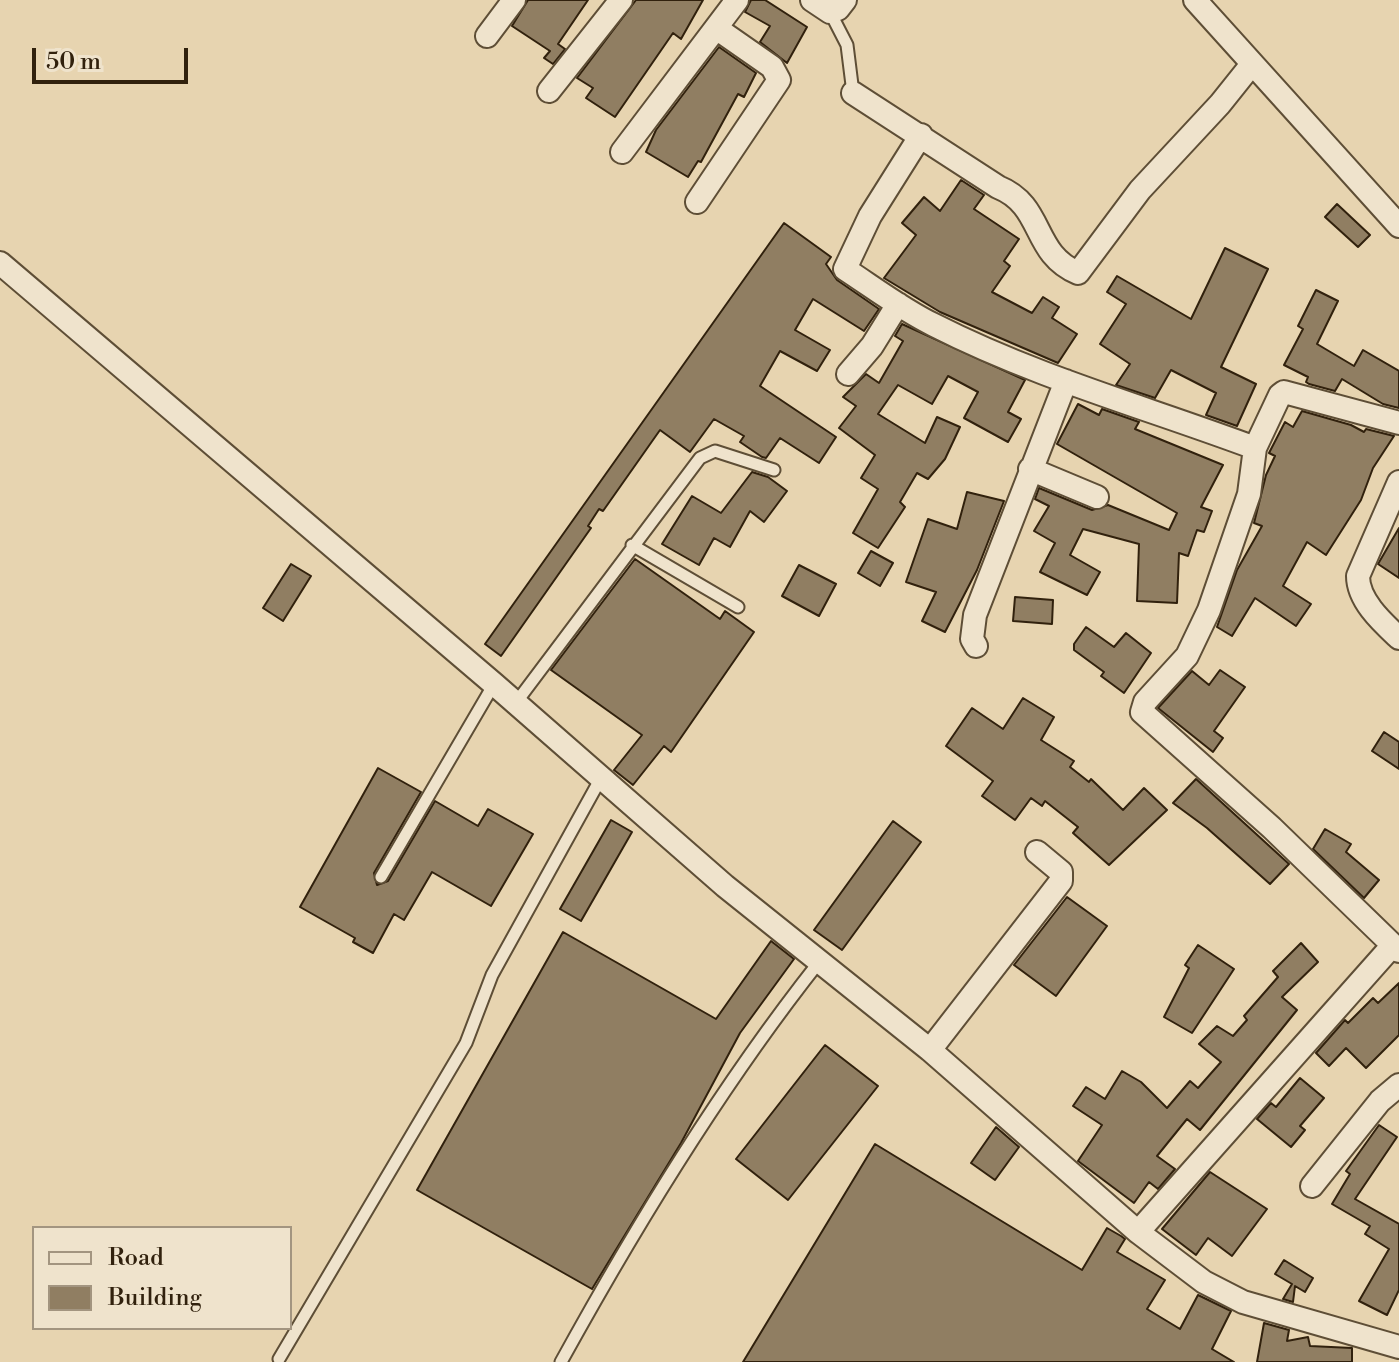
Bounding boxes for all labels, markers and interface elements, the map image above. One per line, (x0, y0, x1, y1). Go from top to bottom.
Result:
scale bar (36, 32, 192, 82)
text: 50 m (46, 47, 101, 77)
legend (32, 1226, 292, 1330)
text: Road (108, 1243, 164, 1273)
text: Building (108, 1283, 202, 1313)

